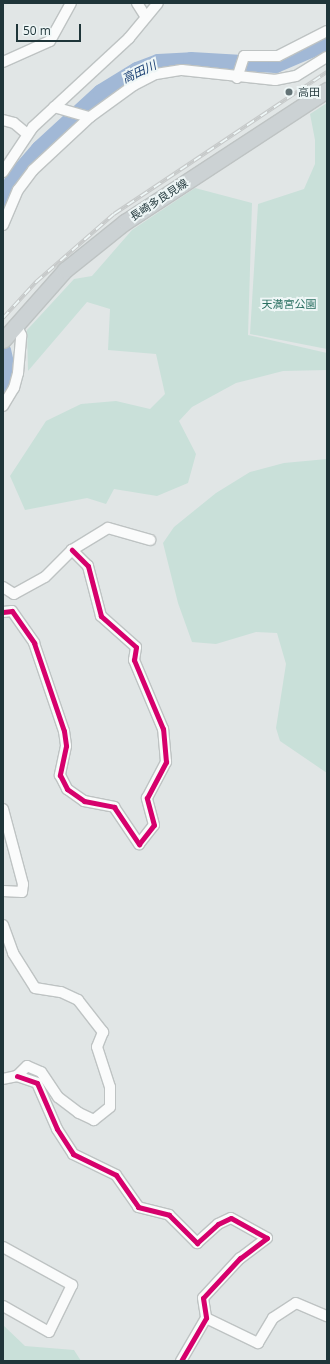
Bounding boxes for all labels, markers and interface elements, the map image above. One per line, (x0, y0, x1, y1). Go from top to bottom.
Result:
scale bar (18, 16, 83, 42)
text: 50 m (23, 22, 51, 39)
water label: 高田川 (120, 58, 158, 86)
place label: 高田 (298, 85, 320, 99)
marker: 高田 (283, 86, 295, 98)
street label: 長崎多良見線 (128, 176, 190, 224)
park label: 天満宮公園 (262, 297, 316, 311)

